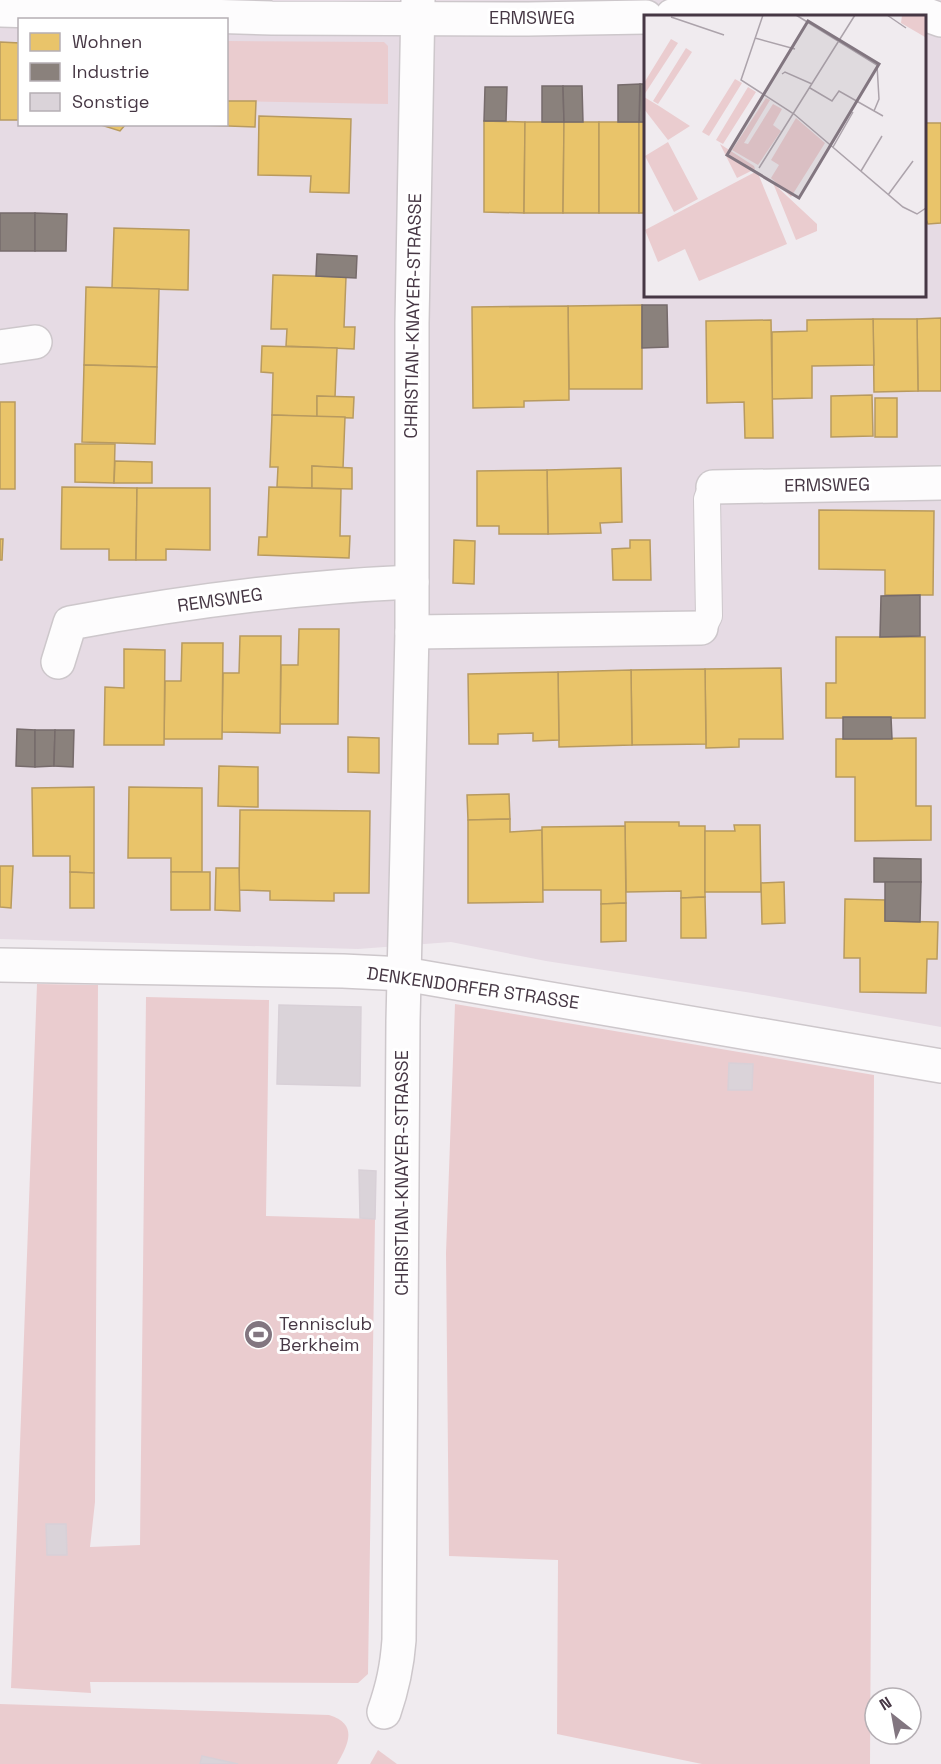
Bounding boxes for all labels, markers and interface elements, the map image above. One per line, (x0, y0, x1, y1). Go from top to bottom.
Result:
street label: ERMSWEG (489, 6, 575, 29)
inset map (644, 15, 926, 297)
legend (18, 18, 228, 126)
text: Wohnen (72, 30, 142, 53)
text: Industrie (72, 60, 149, 83)
text: Sonstige (72, 90, 149, 113)
street label: CHRISTIAN-KNAYER-STRASSE (399, 193, 426, 439)
street label: ERMSWEG (784, 472, 870, 497)
street label: REMSWEG (176, 582, 264, 617)
street label: DENKENDORFER STRASSE (365, 961, 581, 1014)
street label: CHRISTIAN-KNAYER-STRASSE (390, 1050, 413, 1296)
place label: Tennisclub Berkheim (279, 1312, 372, 1356)
sports icon: Tennisclub Berkheim (242, 1318, 274, 1350)
north arrow (863, 1686, 923, 1746)
text: N (876, 1692, 896, 1715)

